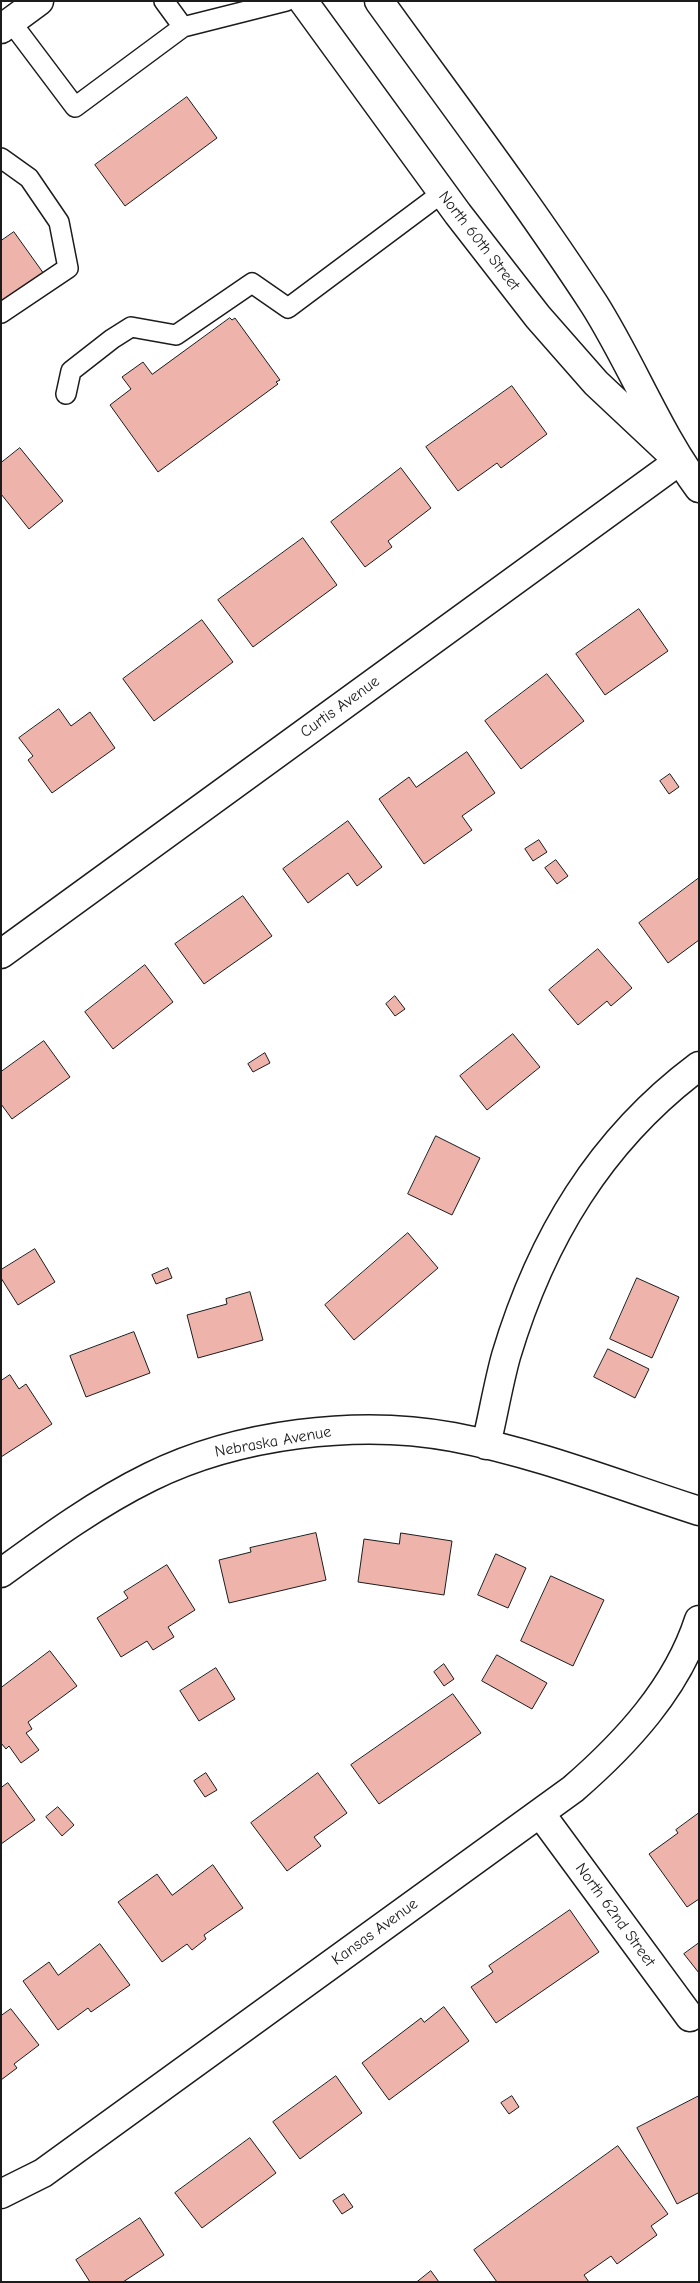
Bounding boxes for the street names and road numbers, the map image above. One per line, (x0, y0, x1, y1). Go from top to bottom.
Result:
street label: North 60th Street (434, 187, 524, 295)
street label: Curtis Avenue (297, 672, 383, 742)
street label: Nebraska Avenue (213, 1422, 333, 1462)
street label: North 62nd Street (571, 1859, 659, 1971)
street label: Kansas Avenue (328, 1894, 422, 1970)

